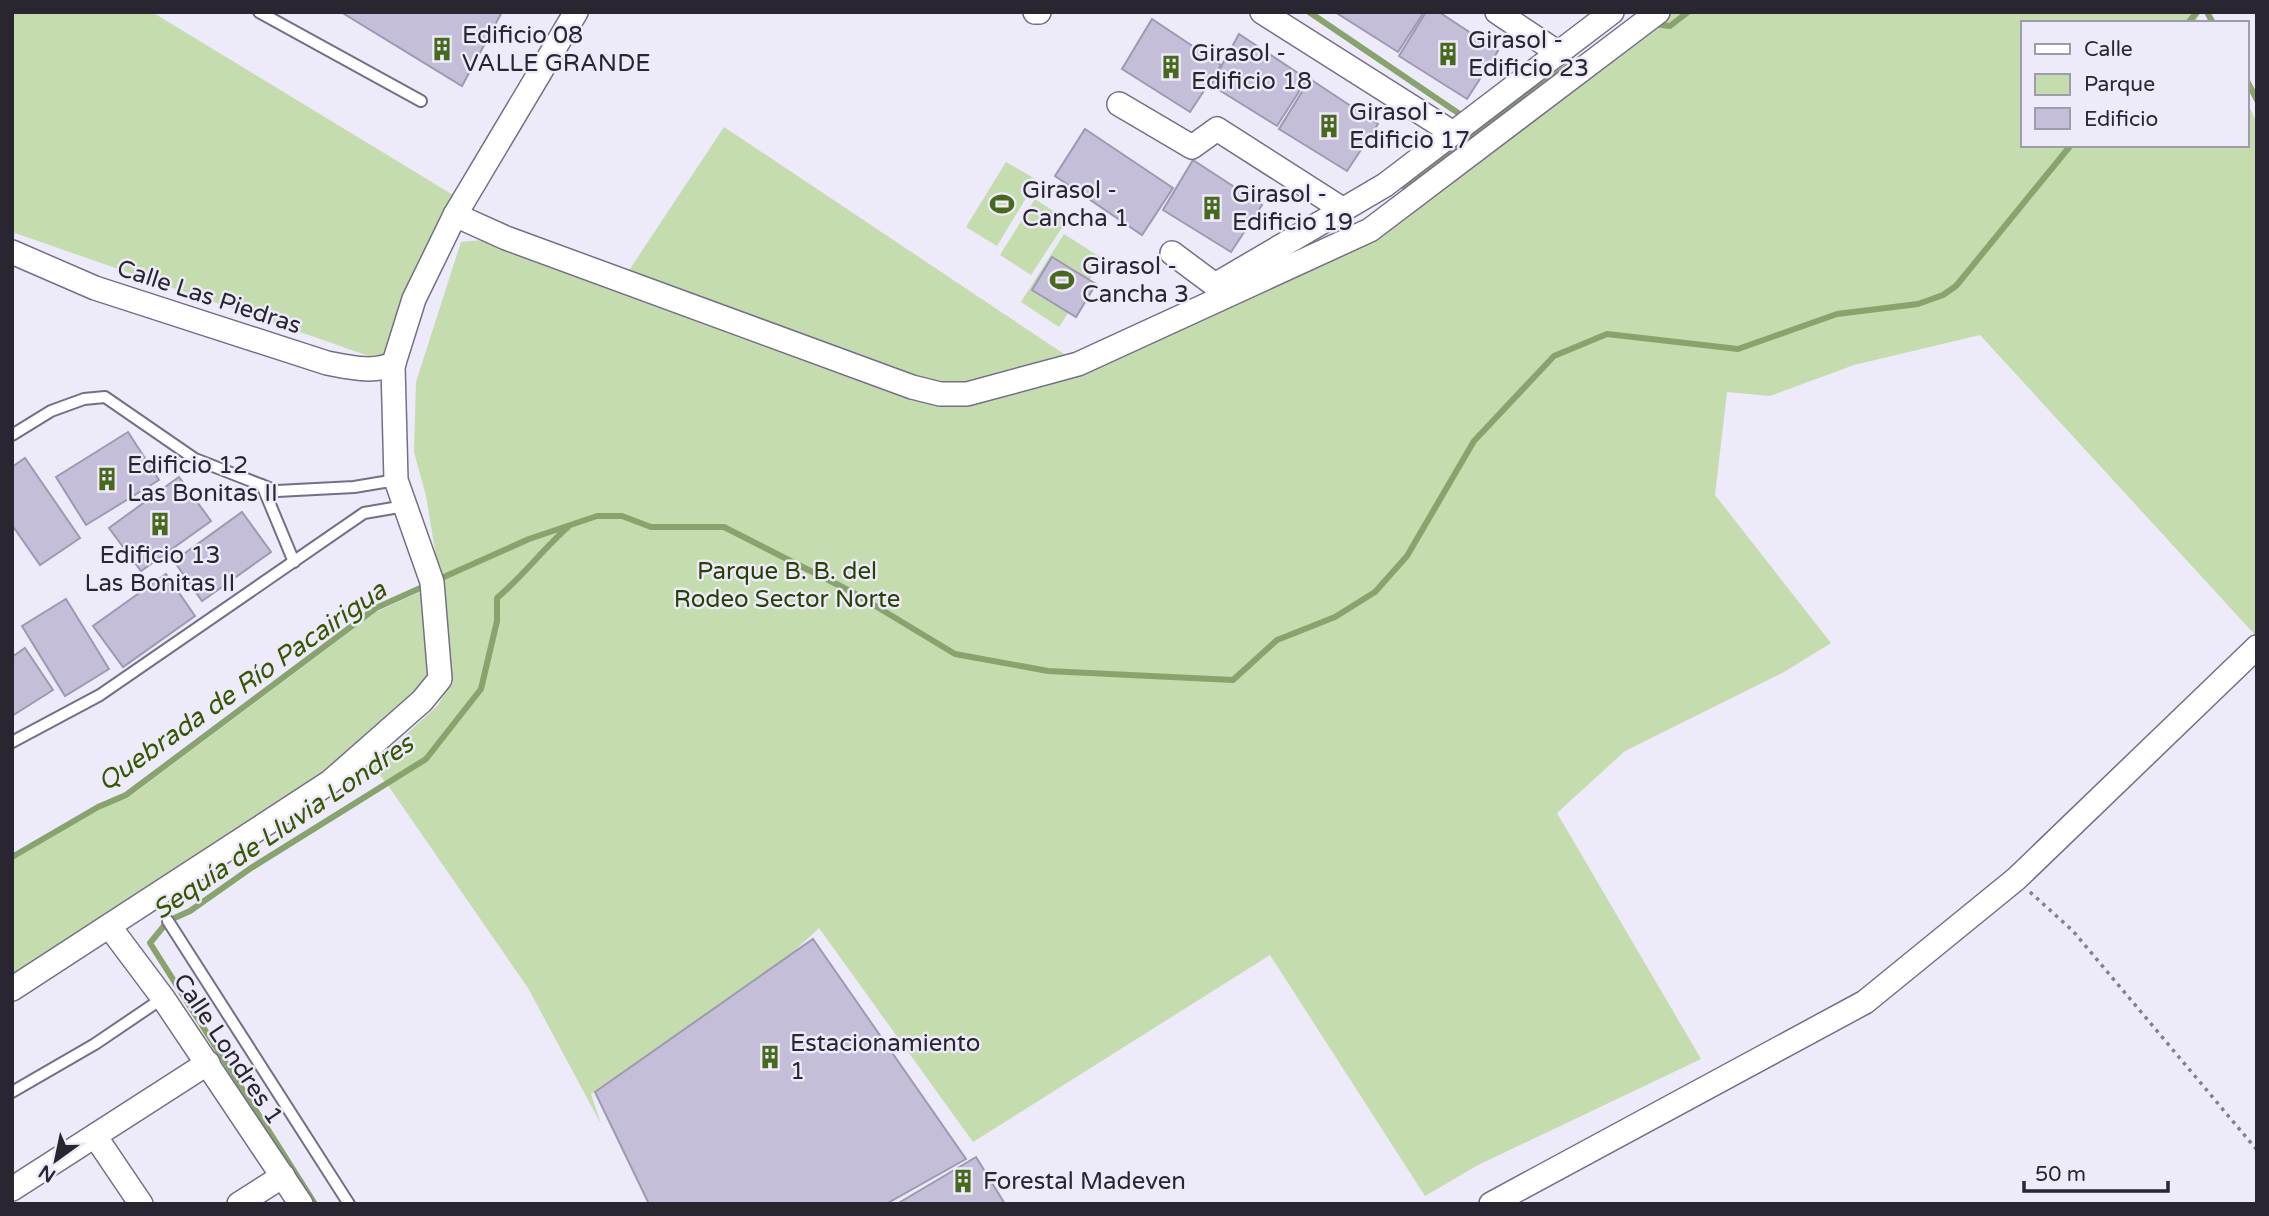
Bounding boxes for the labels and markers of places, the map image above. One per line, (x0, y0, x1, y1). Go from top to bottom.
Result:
place label: Edificio 08 VALLE GRANDE (462, 21, 650, 78)
place label: Girasol - Edificio 23 (1468, 26, 1589, 83)
building icon: Edificio 08 VALLE GRANDE (428, 35, 456, 63)
place label: Girasol - Edificio 18 (1191, 39, 1312, 96)
building icon: Girasol - Edificio 23 (1434, 40, 1462, 68)
building icon: Girasol - Edificio 18 (1157, 53, 1185, 81)
place label: Girasol - Edificio 17 (1349, 98, 1470, 155)
building icon: Girasol - Edificio 17 (1315, 112, 1343, 140)
place label: Girasol - Cancha 1 (1022, 176, 1129, 233)
place label: Girasol - Edificio 19 (1232, 180, 1353, 237)
sports icon: Girasol - Cancha 1 (988, 190, 1016, 218)
building icon: Girasol - Edificio 19 (1198, 194, 1226, 222)
place label: Girasol - Cancha 3 (1082, 252, 1189, 309)
sports icon: Girasol - Cancha 3 (1048, 266, 1076, 294)
place label: Edificio 12 Las Bonitas II (127, 451, 278, 508)
building icon: Edificio 12 Las Bonitas II (93, 465, 121, 493)
building icon: Edificio 13 Las Bonitas II (146, 510, 174, 538)
place label: Edificio 13 Las Bonitas II (85, 541, 235, 598)
place label: Estacionamiento 1 (790, 1029, 980, 1086)
building icon: Estacionamiento 1 (756, 1043, 784, 1071)
building icon: Forestal Madeven (949, 1167, 977, 1195)
place label: Forestal Madeven (983, 1167, 1186, 1196)

